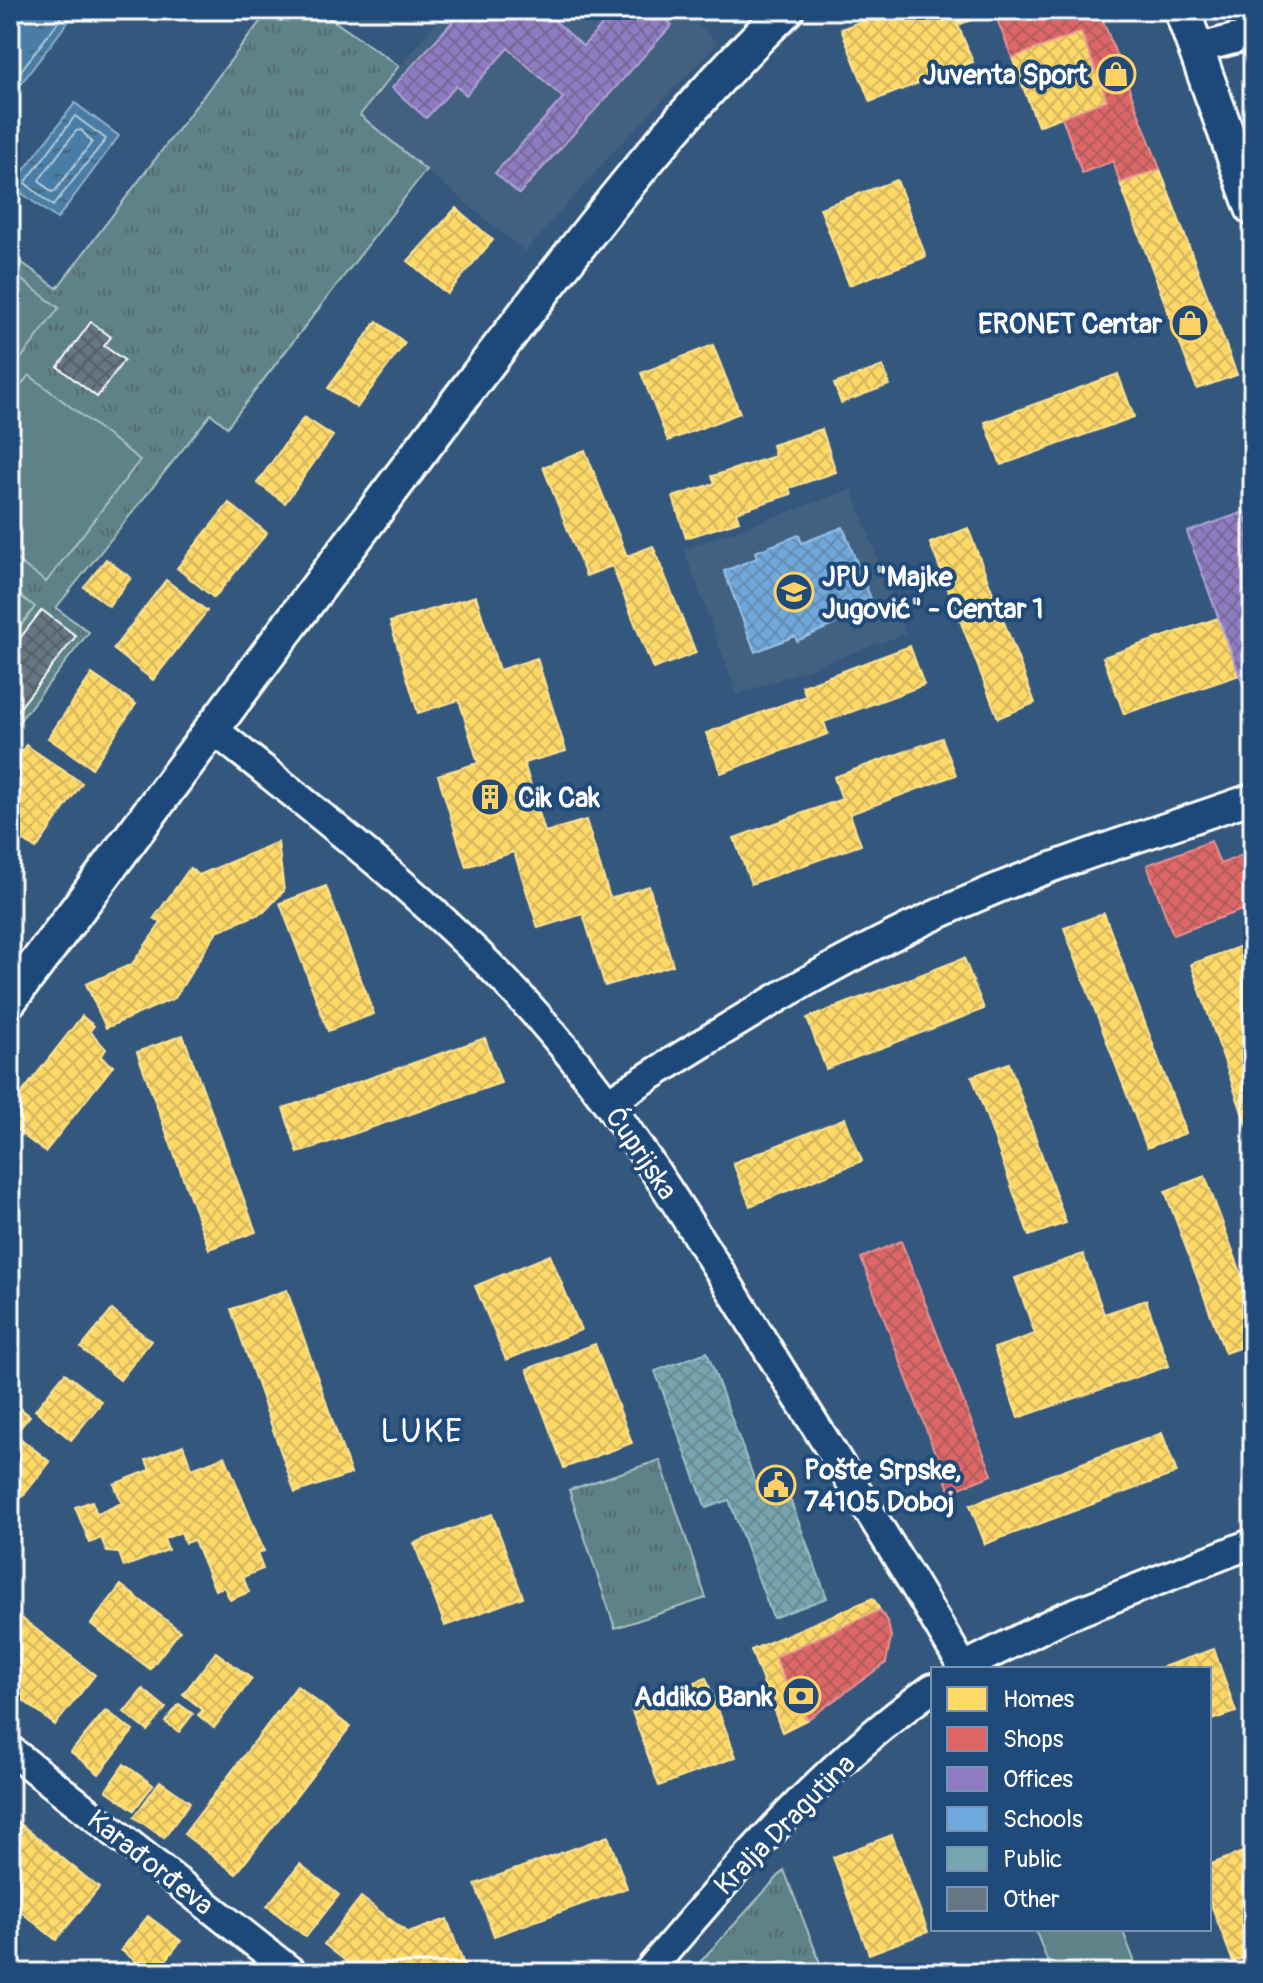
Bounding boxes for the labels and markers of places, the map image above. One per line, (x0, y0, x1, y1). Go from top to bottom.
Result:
shop icon: Juventa Sport (1095, 53, 1137, 95)
place label: Juventa Sport (923, 58, 1089, 93)
shop icon: ERONET Centar (1169, 302, 1211, 344)
place label: ERONET Centar (978, 307, 1163, 342)
place label: JPU "Majke Jugović" - Centar 1 (822, 560, 1044, 627)
school or university icon: JPU "Majke Jugović" - Centar 1 (773, 571, 815, 613)
building icon: Cik Cak (469, 776, 511, 818)
place label: Cik Cak (518, 781, 600, 816)
place label: Pošte Srpske, 74105 Doboj (804, 1453, 961, 1520)
public building icon: Pošte Srpske, 74105 Doboj (755, 1464, 797, 1506)
bank icon: Addiko Bank (780, 1675, 822, 1717)
place label: Addiko Bank (634, 1680, 773, 1715)

